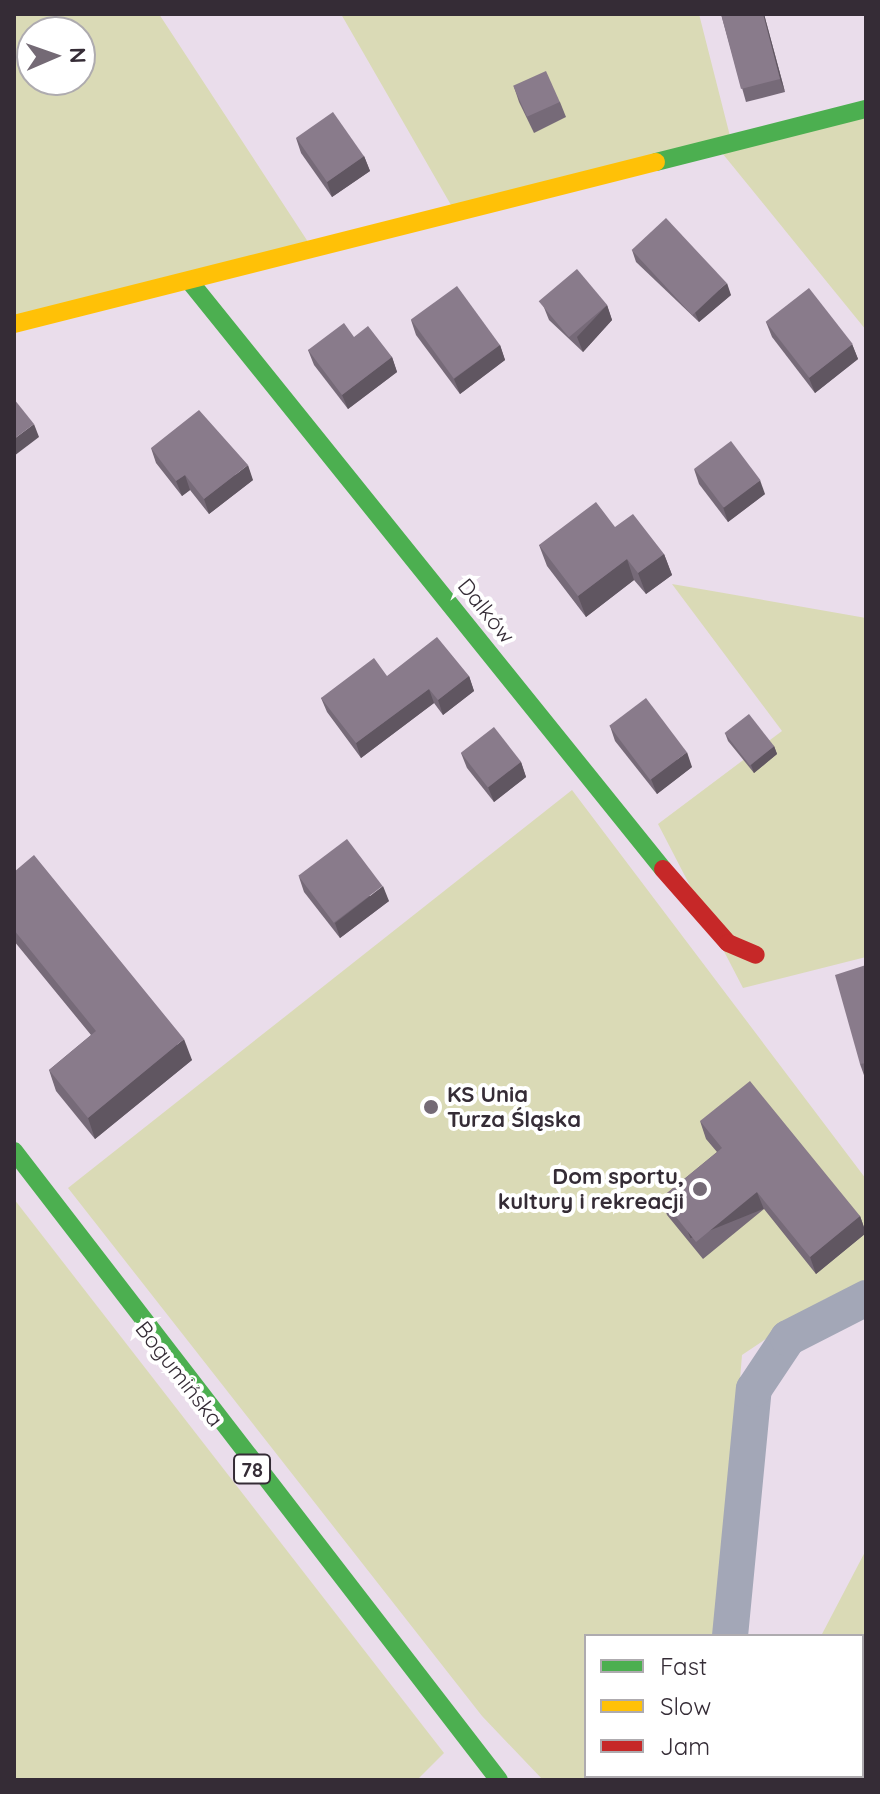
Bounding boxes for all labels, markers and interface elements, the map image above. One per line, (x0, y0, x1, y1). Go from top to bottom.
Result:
north arrow (16, 16, 96, 96)
text: N (64, 47, 92, 64)
street label: Dalków (452, 573, 520, 649)
place label: KS Unia Turza Śląska (447, 1081, 581, 1132)
marker: KS Unia Turza Śląska (422, 1098, 440, 1116)
place label: Dom sportu, kultury i rekreacji (498, 1163, 684, 1214)
marker: Dom sportu, kultury i rekreacji (691, 1180, 709, 1198)
street label: Bogumińska (130, 1316, 228, 1432)
road number: 78 (232, 1453, 272, 1485)
legend (584, 1634, 864, 1778)
text: Fast (660, 1651, 707, 1681)
text: Slow (660, 1691, 711, 1721)
text: Jam (660, 1731, 710, 1761)

